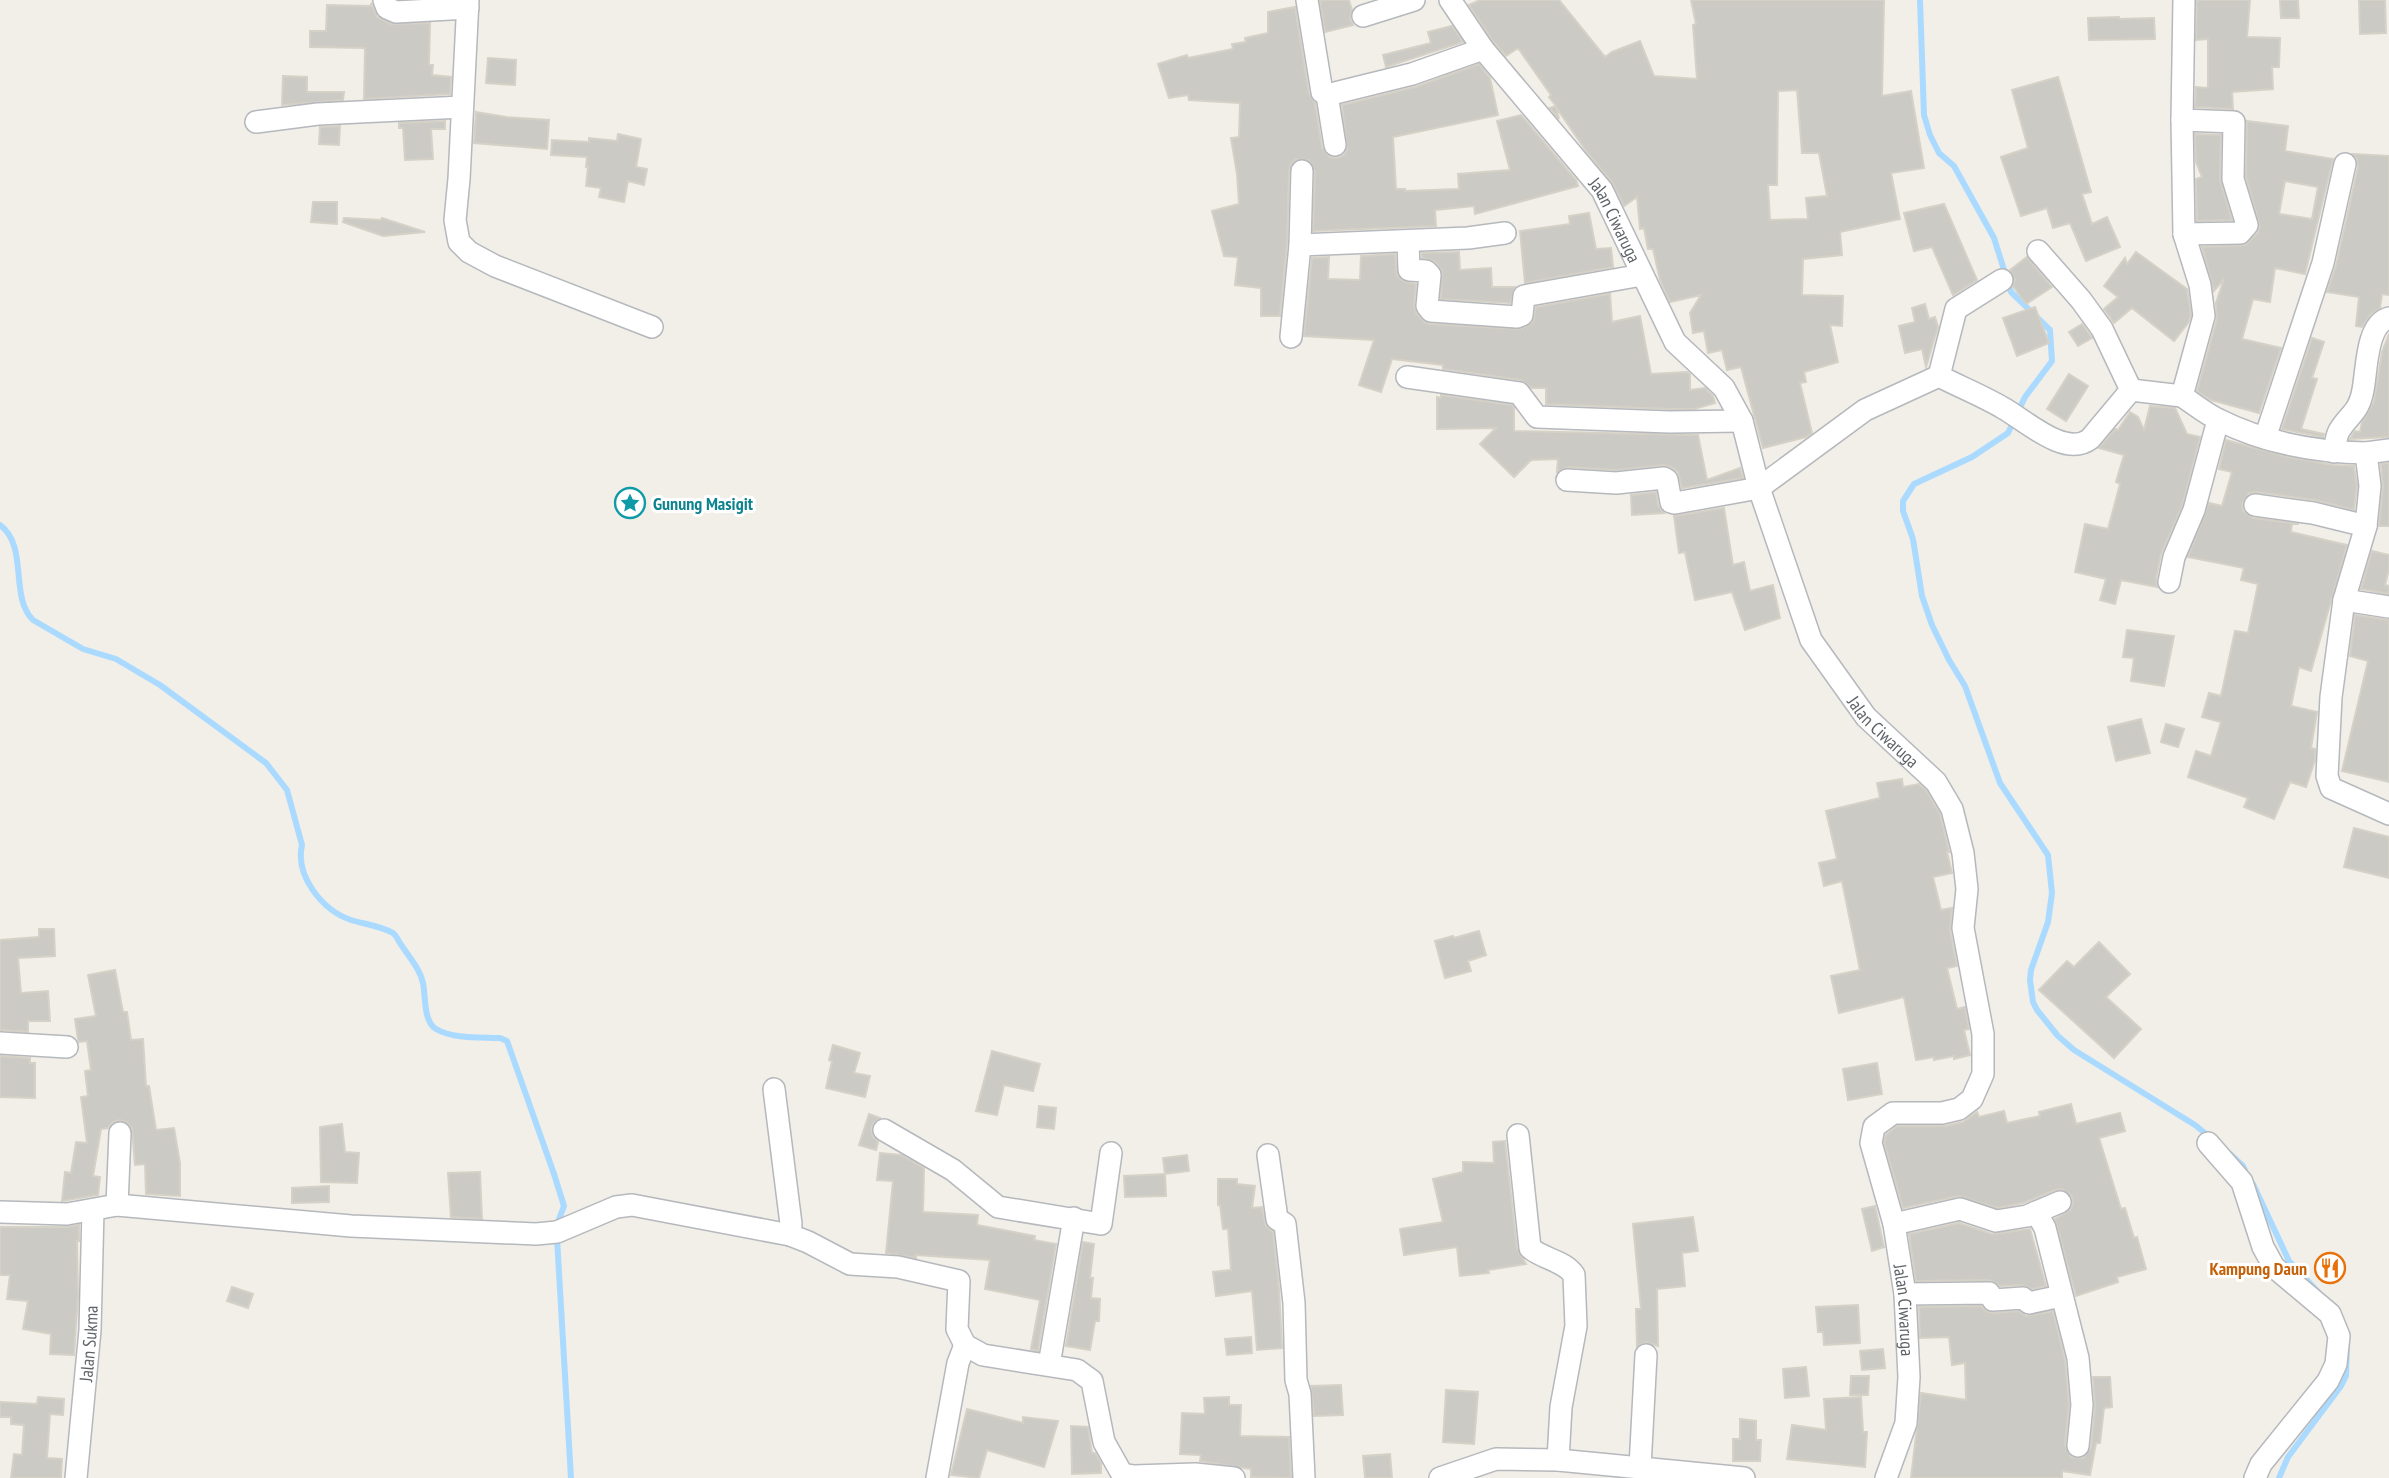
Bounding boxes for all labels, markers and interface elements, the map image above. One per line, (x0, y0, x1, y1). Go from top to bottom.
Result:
street label: Jalan Ciwaruga (1584, 171, 1646, 266)
place icon: Gunung Masigit (613, 486, 647, 520)
place label: Gunung Masigit (653, 492, 754, 515)
street label: Jalan Ciwaruga (1842, 690, 1924, 772)
restaurant icon: Kampung Daun (2313, 1251, 2347, 1285)
place label: Kampung Daun (2210, 1257, 2307, 1280)
street label: Jalan Ciwaruga (1889, 1261, 1919, 1357)
street label: Jalan Sukma (74, 1305, 102, 1384)

